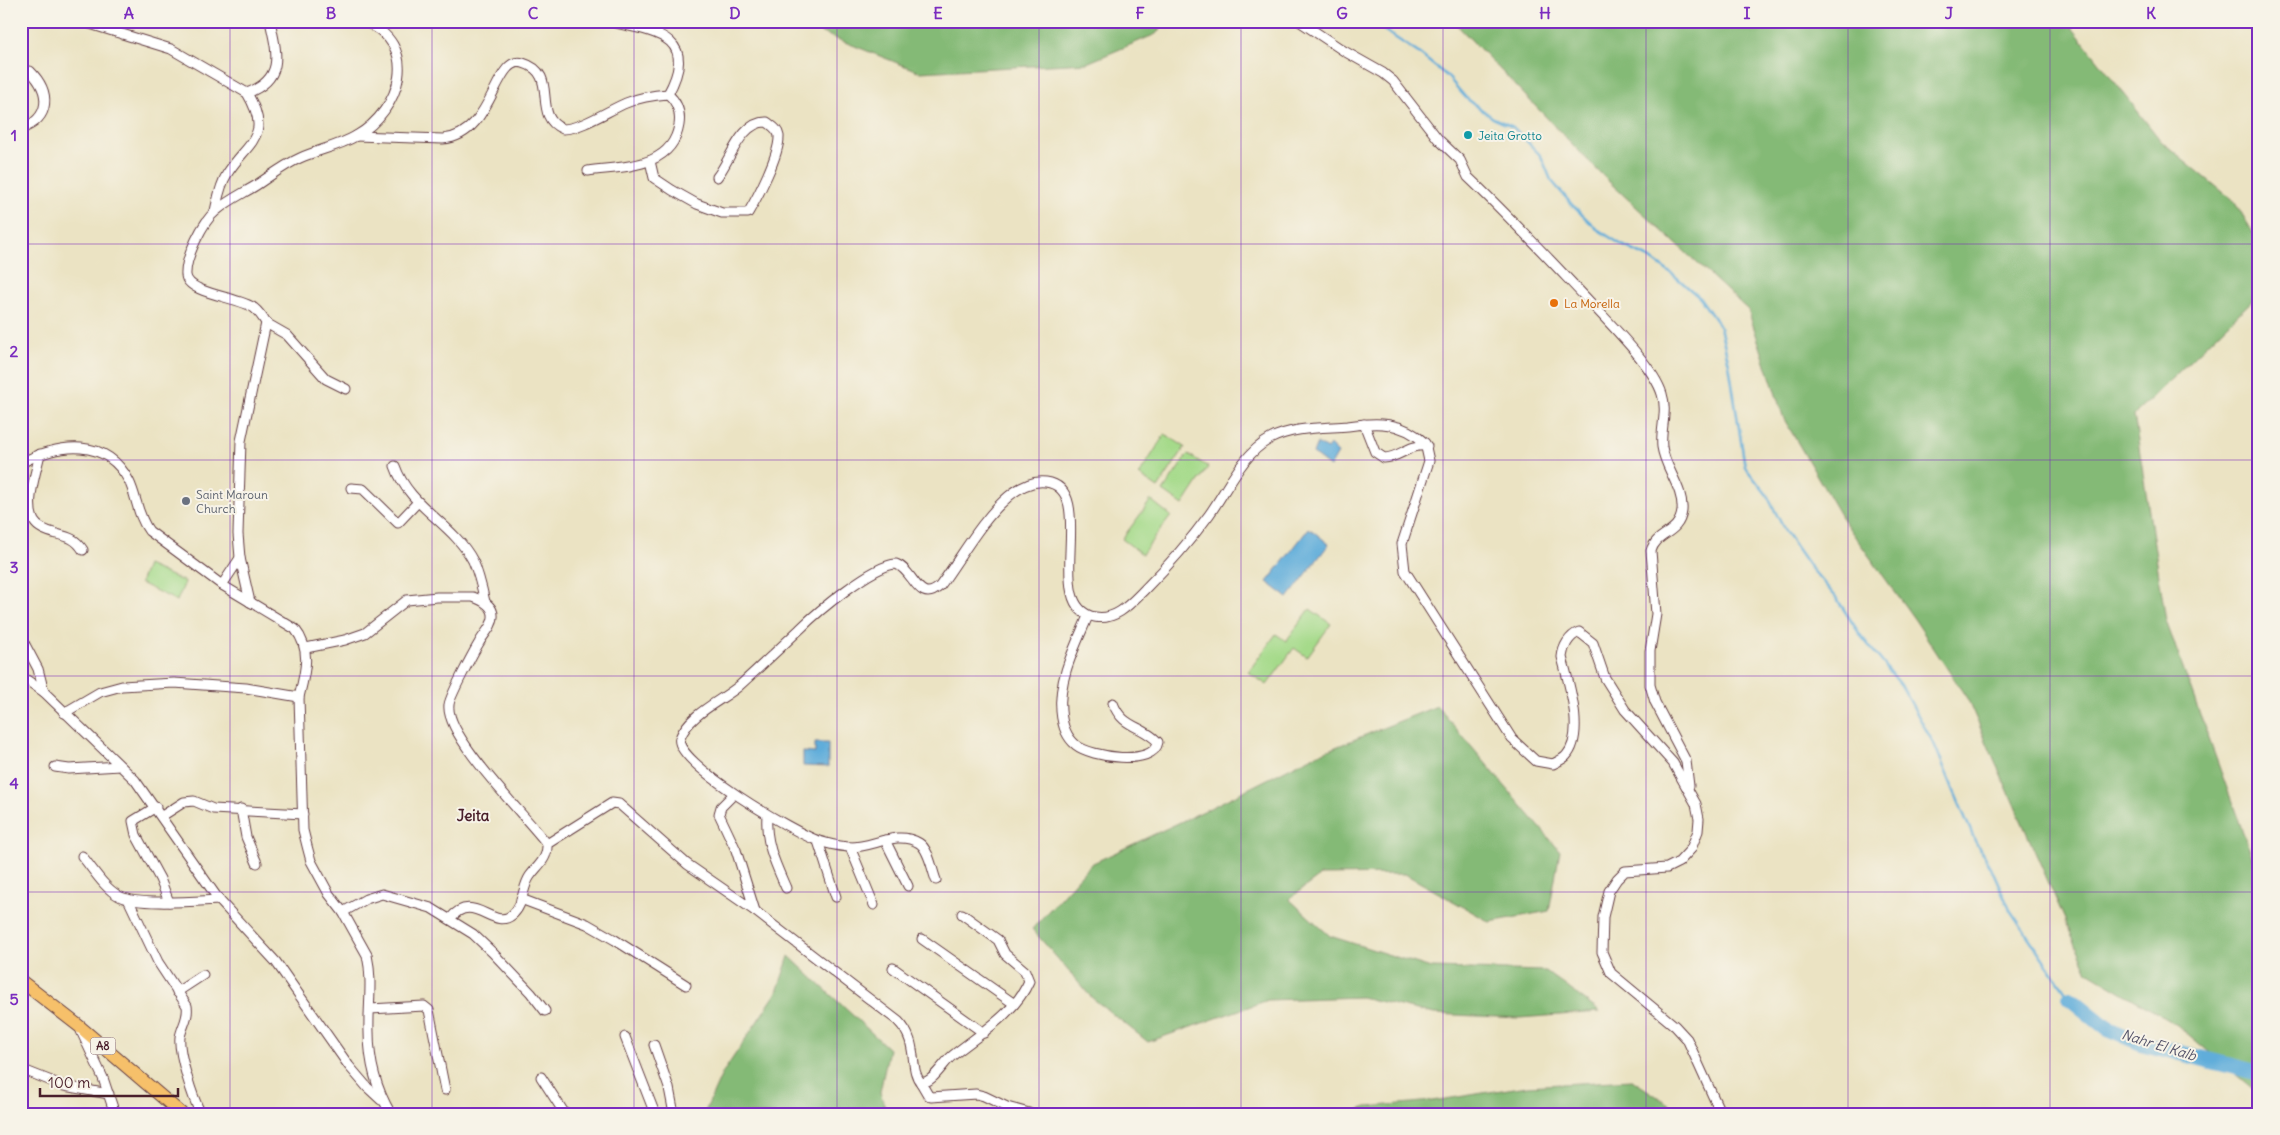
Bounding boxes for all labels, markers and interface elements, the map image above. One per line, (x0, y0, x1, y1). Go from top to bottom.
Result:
text: A (124, 3, 134, 23)
text: B (326, 3, 337, 23)
text: C (528, 3, 539, 23)
text: D (729, 3, 741, 23)
text: E (933, 3, 943, 23)
text: F (1135, 3, 1145, 23)
text: G (1336, 3, 1348, 23)
text: H (1539, 3, 1551, 23)
text: I (1744, 3, 1751, 23)
text: J (1945, 3, 1954, 23)
text: K (2146, 3, 2156, 23)
text: 1 (11, 125, 17, 145)
place label: Jeita Grotto (1478, 128, 1542, 143)
marker: Jeita Grotto (1462, 129, 1474, 141)
place label: La Morella (1564, 296, 1620, 311)
marker: La Morella (1548, 297, 1560, 309)
text: 2 (10, 341, 19, 361)
place label: Saint Maroun Church (196, 487, 268, 516)
marker: Saint Maroun Church (180, 495, 192, 507)
text: 3 (9, 557, 19, 577)
text: 4 (9, 773, 19, 793)
district label: Jeita (457, 806, 490, 825)
text: 5 (9, 989, 19, 1009)
water label: Nahr El Kalb (2120, 1025, 2200, 1065)
road number: A8 (90, 1038, 116, 1054)
scale bar (40, 1065, 178, 1097)
text: 100 m (48, 1073, 90, 1092)

